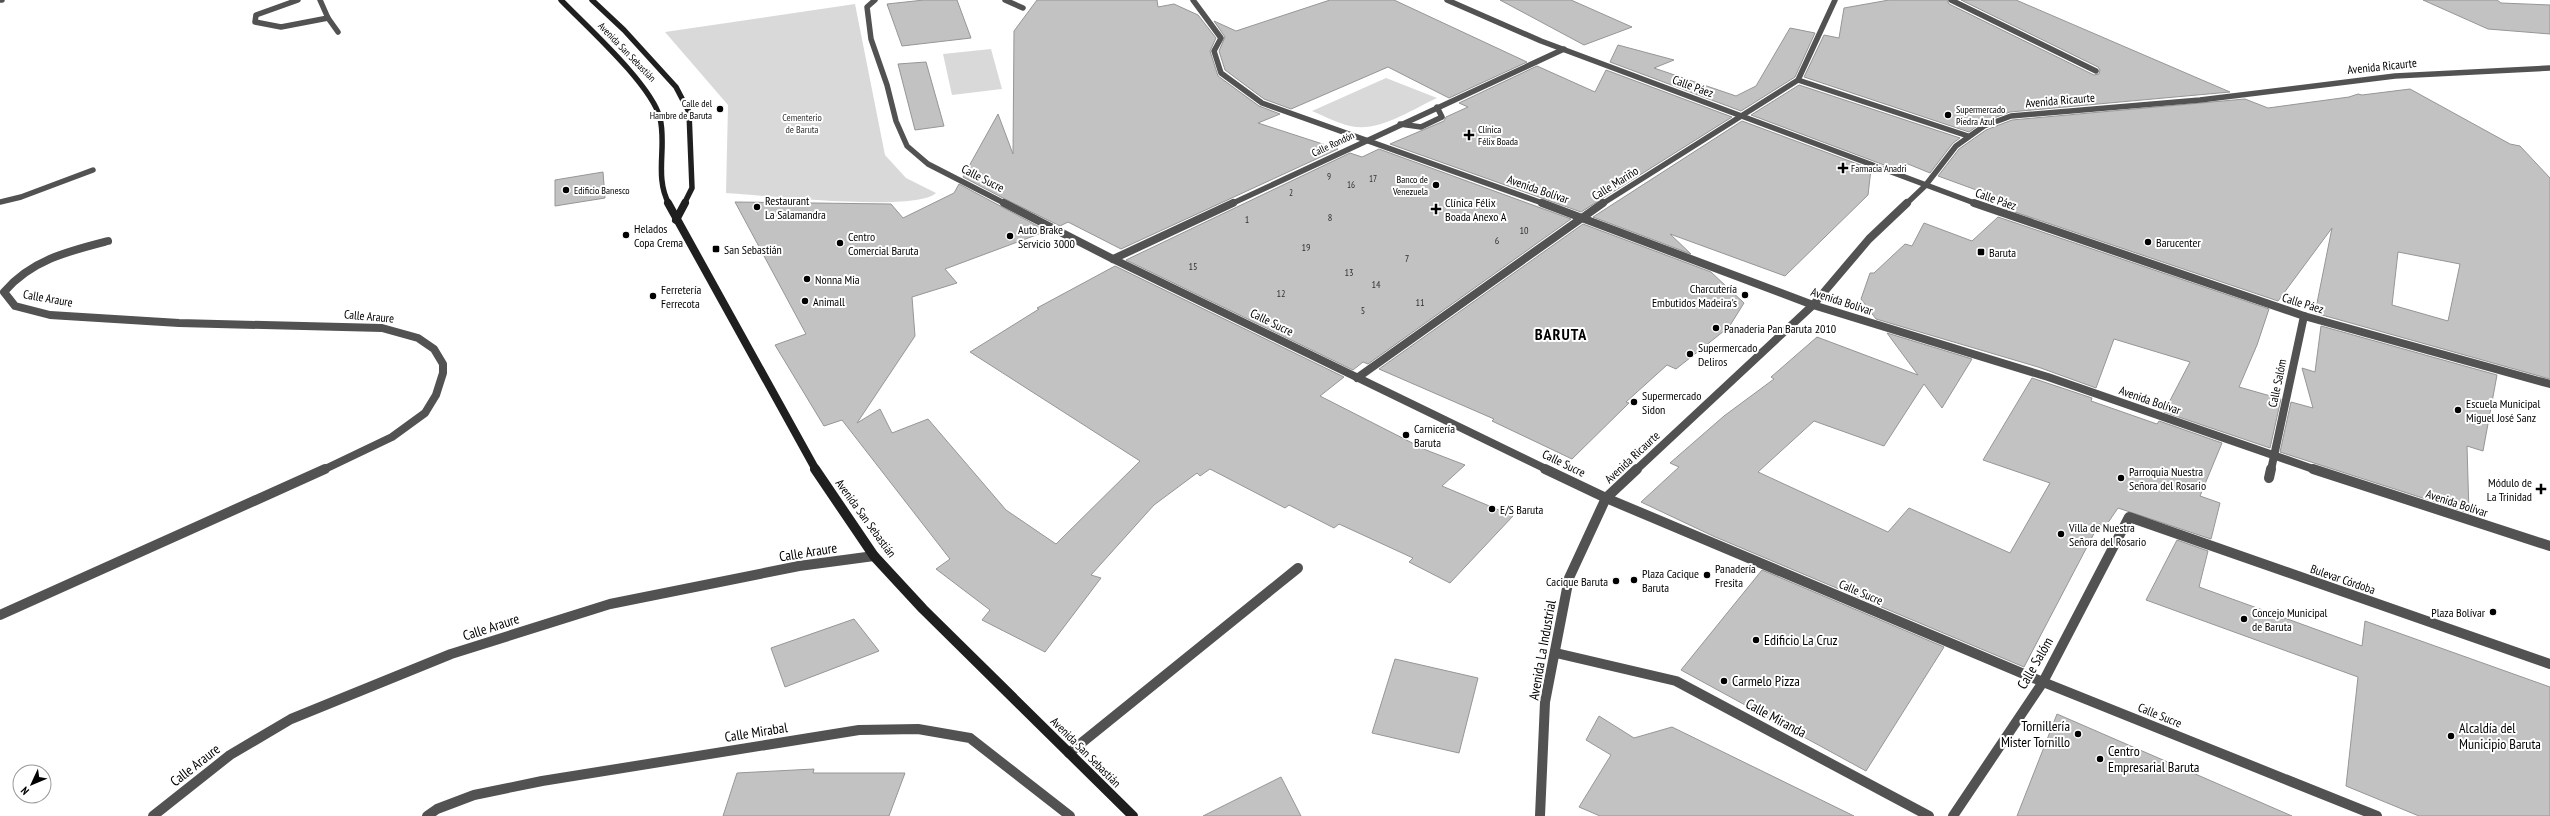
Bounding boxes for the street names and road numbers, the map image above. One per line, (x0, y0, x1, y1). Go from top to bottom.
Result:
street label: Avenida San Sebastián (595, 20, 659, 84)
street label: Avenida Ricaurte (2347, 55, 2417, 77)
street label: Calle Páez (1670, 72, 1716, 100)
street label: Avenida Ricaurte (2025, 89, 2095, 111)
street label: Calle Rondón (1310, 128, 1356, 160)
street label: Calle Sucre (959, 161, 1007, 195)
street label: Calle Mariño (1589, 163, 1641, 203)
street label: Avenida Bolívar (1505, 171, 1572, 207)
street label: Calle Páez (1973, 185, 2019, 213)
street label: Avenida Bolívar (1809, 284, 1876, 318)
street label: Calle Araure (22, 286, 74, 310)
street label: Calle Páez (2280, 290, 2326, 316)
street label: Calle Sucre (1248, 305, 1296, 339)
street label: Calle Araure (343, 306, 395, 326)
street label: Calle Salóm (2265, 357, 2289, 409)
street label: Avenida Bolívar (2117, 382, 2184, 418)
street label: Avenida Ricaurte (1601, 428, 1663, 486)
street label: Calle Sucre (1540, 446, 1588, 480)
street label: Avenida San Sebastián (833, 476, 899, 560)
street label: Avenida Bolívar (2424, 486, 2491, 520)
street label: Calle Araure (778, 539, 838, 565)
street label: Bulevar Córdoba (2309, 561, 2378, 597)
street label: Calle Sucre (1837, 576, 1885, 608)
street label: Avenida La Industrial (1524, 598, 1560, 701)
street label: Calle Araure (460, 609, 522, 645)
street label: Calle Salóm (2013, 634, 2057, 692)
street label: Calle Miranda (1742, 694, 1810, 742)
street label: Calle Sucre (2136, 699, 2184, 731)
street label: Avenida San Sebastián (1048, 714, 1124, 790)
street label: Calle Mirabal (723, 718, 789, 746)
street label: Calle Araure (166, 740, 224, 790)

